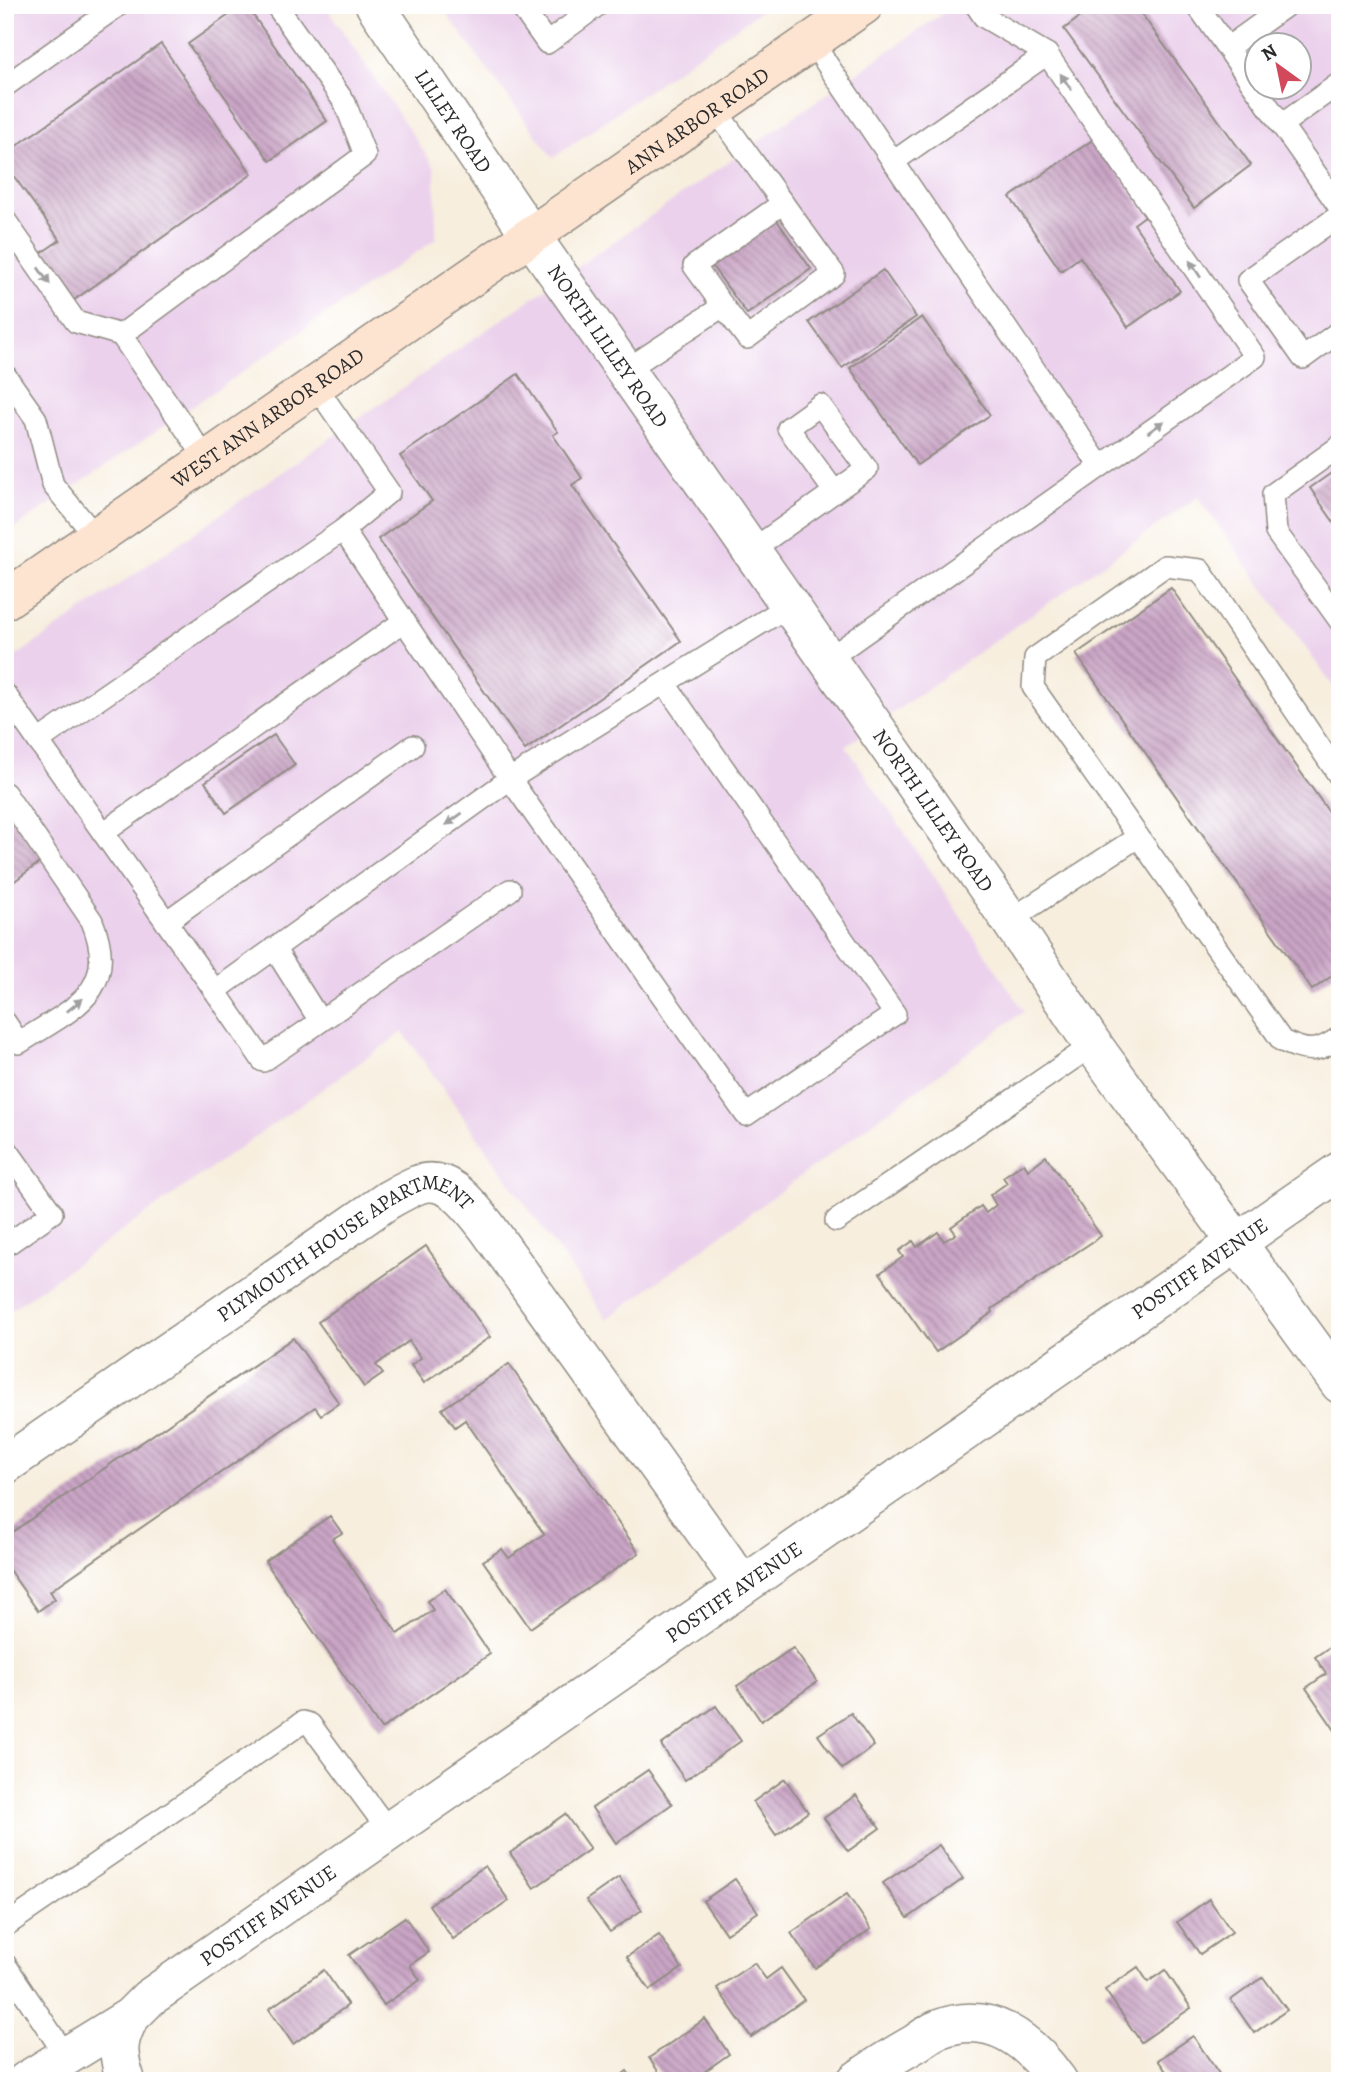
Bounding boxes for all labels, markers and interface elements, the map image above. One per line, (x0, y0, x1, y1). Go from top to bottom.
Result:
north arrow (1244, 32, 1314, 102)
text: N (1256, 38, 1282, 67)
street label: ANN ARBOR ROAD (619, 61, 775, 181)
street label: LILLEY ROAD (408, 64, 498, 178)
one-way arrow (1060, 72, 1073, 91)
street label: NORTH LILLEY ROAD (541, 259, 675, 433)
one-way arrow (1188, 259, 1201, 279)
one-way arrow (37, 267, 51, 285)
street label: WEST ANN ARBOR ROAD (165, 341, 370, 495)
one-way arrow (1147, 420, 1165, 434)
street label: NORTH LILLEY ROAD (866, 723, 1000, 898)
one-way arrow (445, 812, 464, 826)
one-way arrow (66, 997, 84, 1012)
street label: PLYMOUTH HOUSE APARTMENT (211, 1168, 481, 1328)
street label: POSTIFF AVENUE (1126, 1211, 1273, 1326)
street label: POSTIFF AVENUE (660, 1535, 808, 1649)
street label: POSTIFF AVENUE (194, 1858, 342, 1973)

